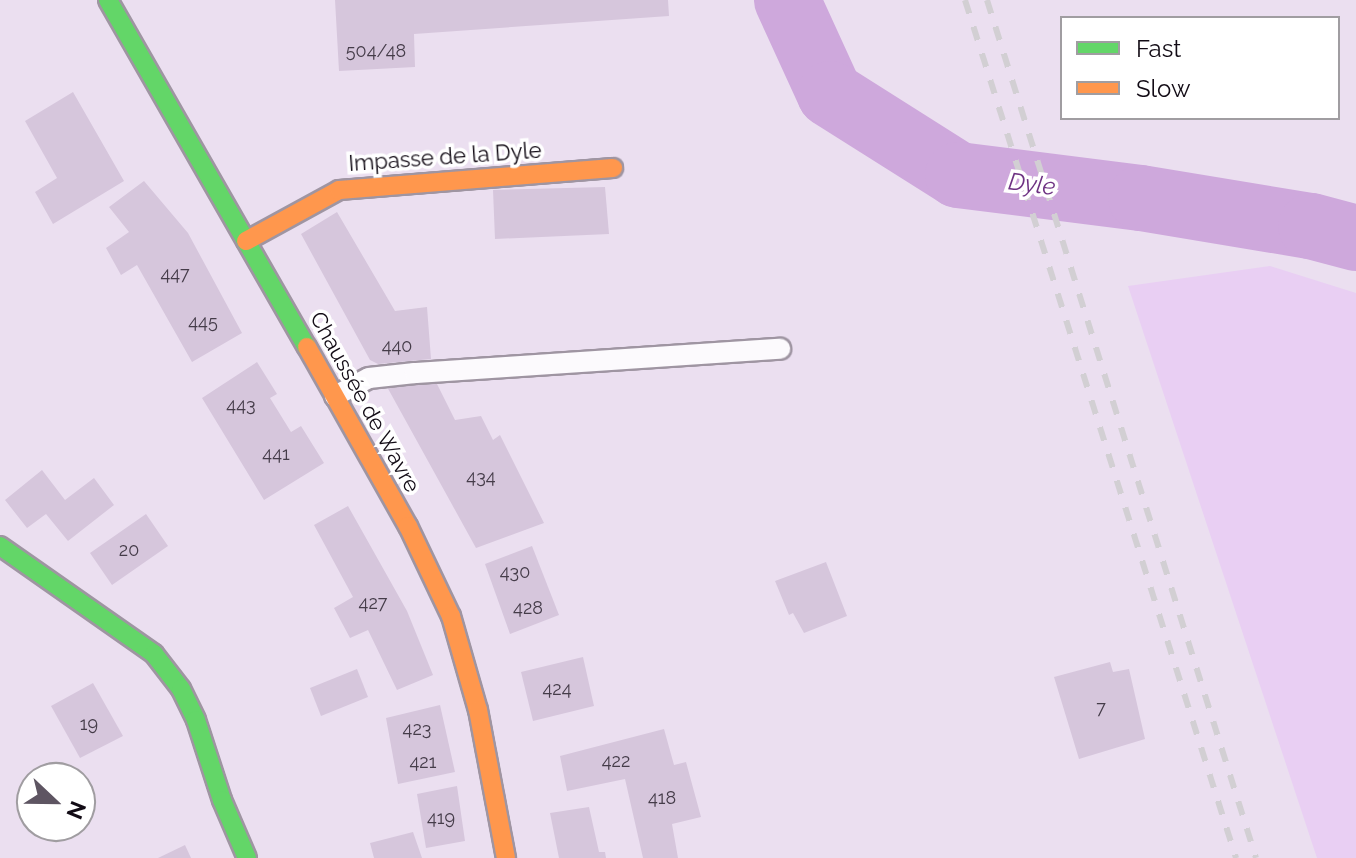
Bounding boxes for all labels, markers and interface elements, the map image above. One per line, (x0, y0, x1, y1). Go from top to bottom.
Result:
legend (1060, 16, 1340, 120)
text: Fast (1136, 34, 1181, 63)
house number: 504/48 (346, 40, 406, 62)
text: Slow (1136, 74, 1190, 103)
street label: Impasse de la Dyle (348, 137, 542, 177)
water label: Dyle (1007, 167, 1057, 201)
house number: 447 (160, 263, 190, 285)
street label: Chaussée de Wavre (304, 307, 426, 497)
house number: 445 (188, 311, 218, 333)
house number: 440 (382, 335, 412, 357)
house number: 443 (226, 394, 256, 416)
house number: 441 (262, 443, 290, 465)
house number: 434 (466, 466, 496, 488)
house number: 20 (119, 539, 139, 561)
house number: 430 (500, 561, 530, 583)
house number: 427 (359, 592, 387, 614)
house number: 428 (513, 597, 543, 619)
house number: 424 (542, 678, 572, 700)
house number: 7 (1096, 697, 1106, 719)
house number: 19 (80, 713, 98, 735)
house number: 423 (403, 718, 431, 740)
house number: 422 (602, 750, 630, 772)
house number: 421 (410, 751, 436, 773)
north arrow (16, 762, 96, 842)
house number: 418 (648, 787, 676, 809)
text: N (61, 798, 92, 823)
house number: 419 (427, 807, 455, 829)

